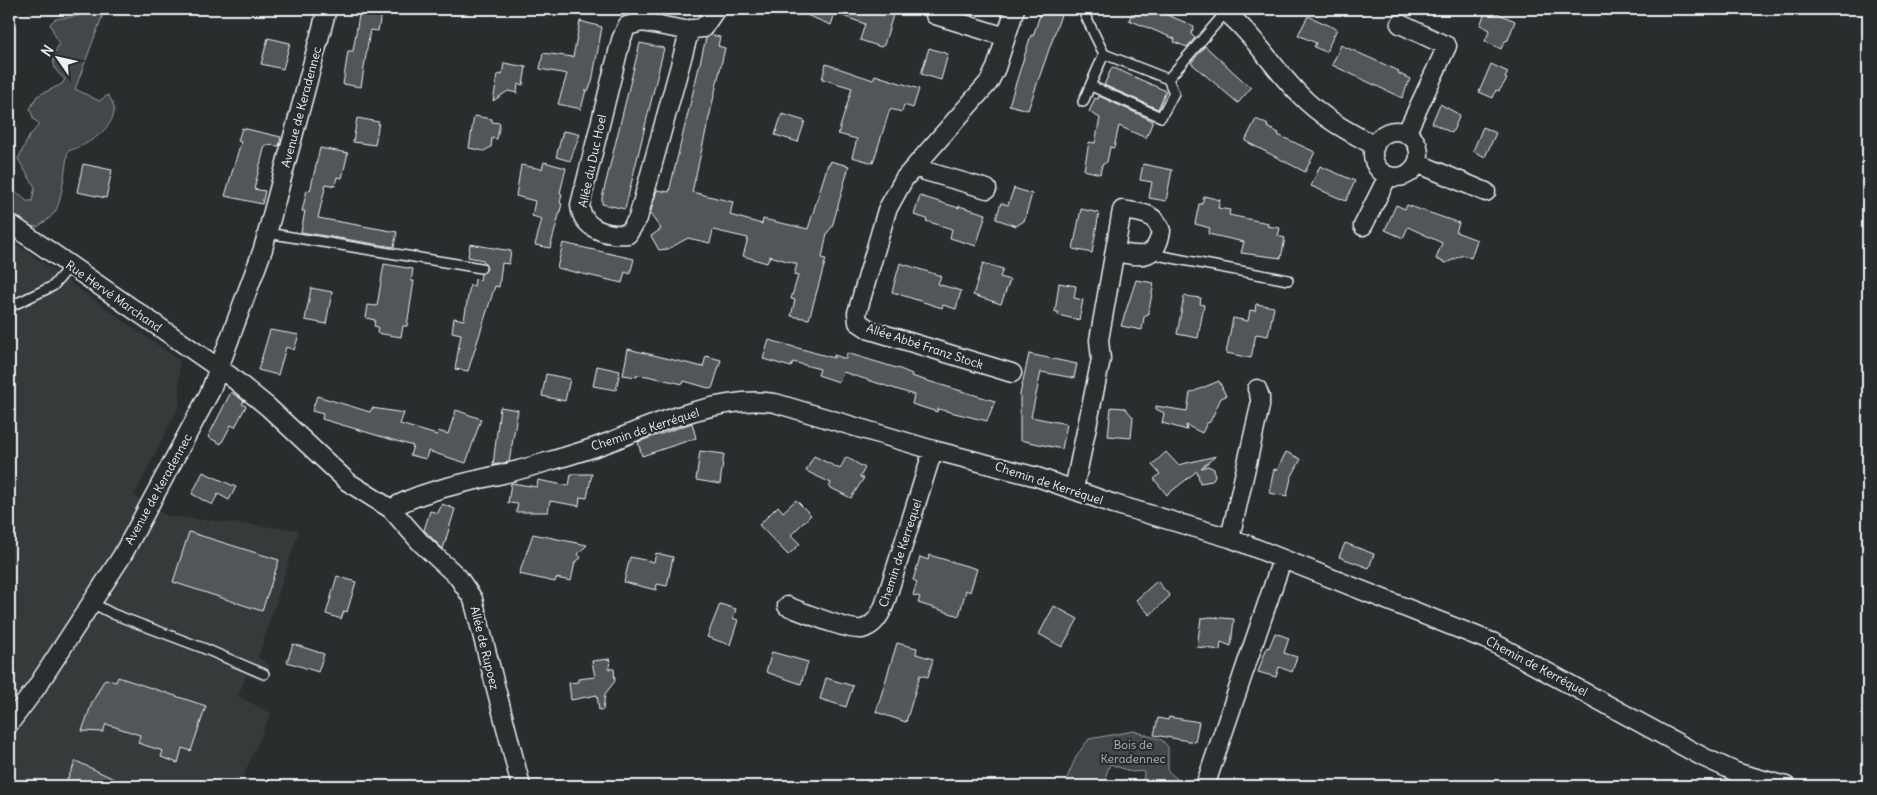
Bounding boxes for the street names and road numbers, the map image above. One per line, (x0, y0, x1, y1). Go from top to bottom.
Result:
street label: Avenue de Keradennec (278, 45, 324, 169)
street label: Allée du Duc Hoel (575, 113, 609, 209)
street label: Rue Hervé Marchand (63, 257, 165, 335)
street label: Allée Abbé Franz Stock (865, 320, 985, 372)
street label: Chemin de Kerréquel (589, 404, 701, 454)
street label: Avenue de Keradennec (121, 431, 195, 547)
street label: Chemin de Kerréquel (993, 458, 1105, 508)
street label: Chemin de Kerrequel (875, 497, 925, 609)
street label: Allée de Rupoez (467, 605, 503, 692)
street label: Chemin de Kerréquel (1484, 633, 1590, 699)

